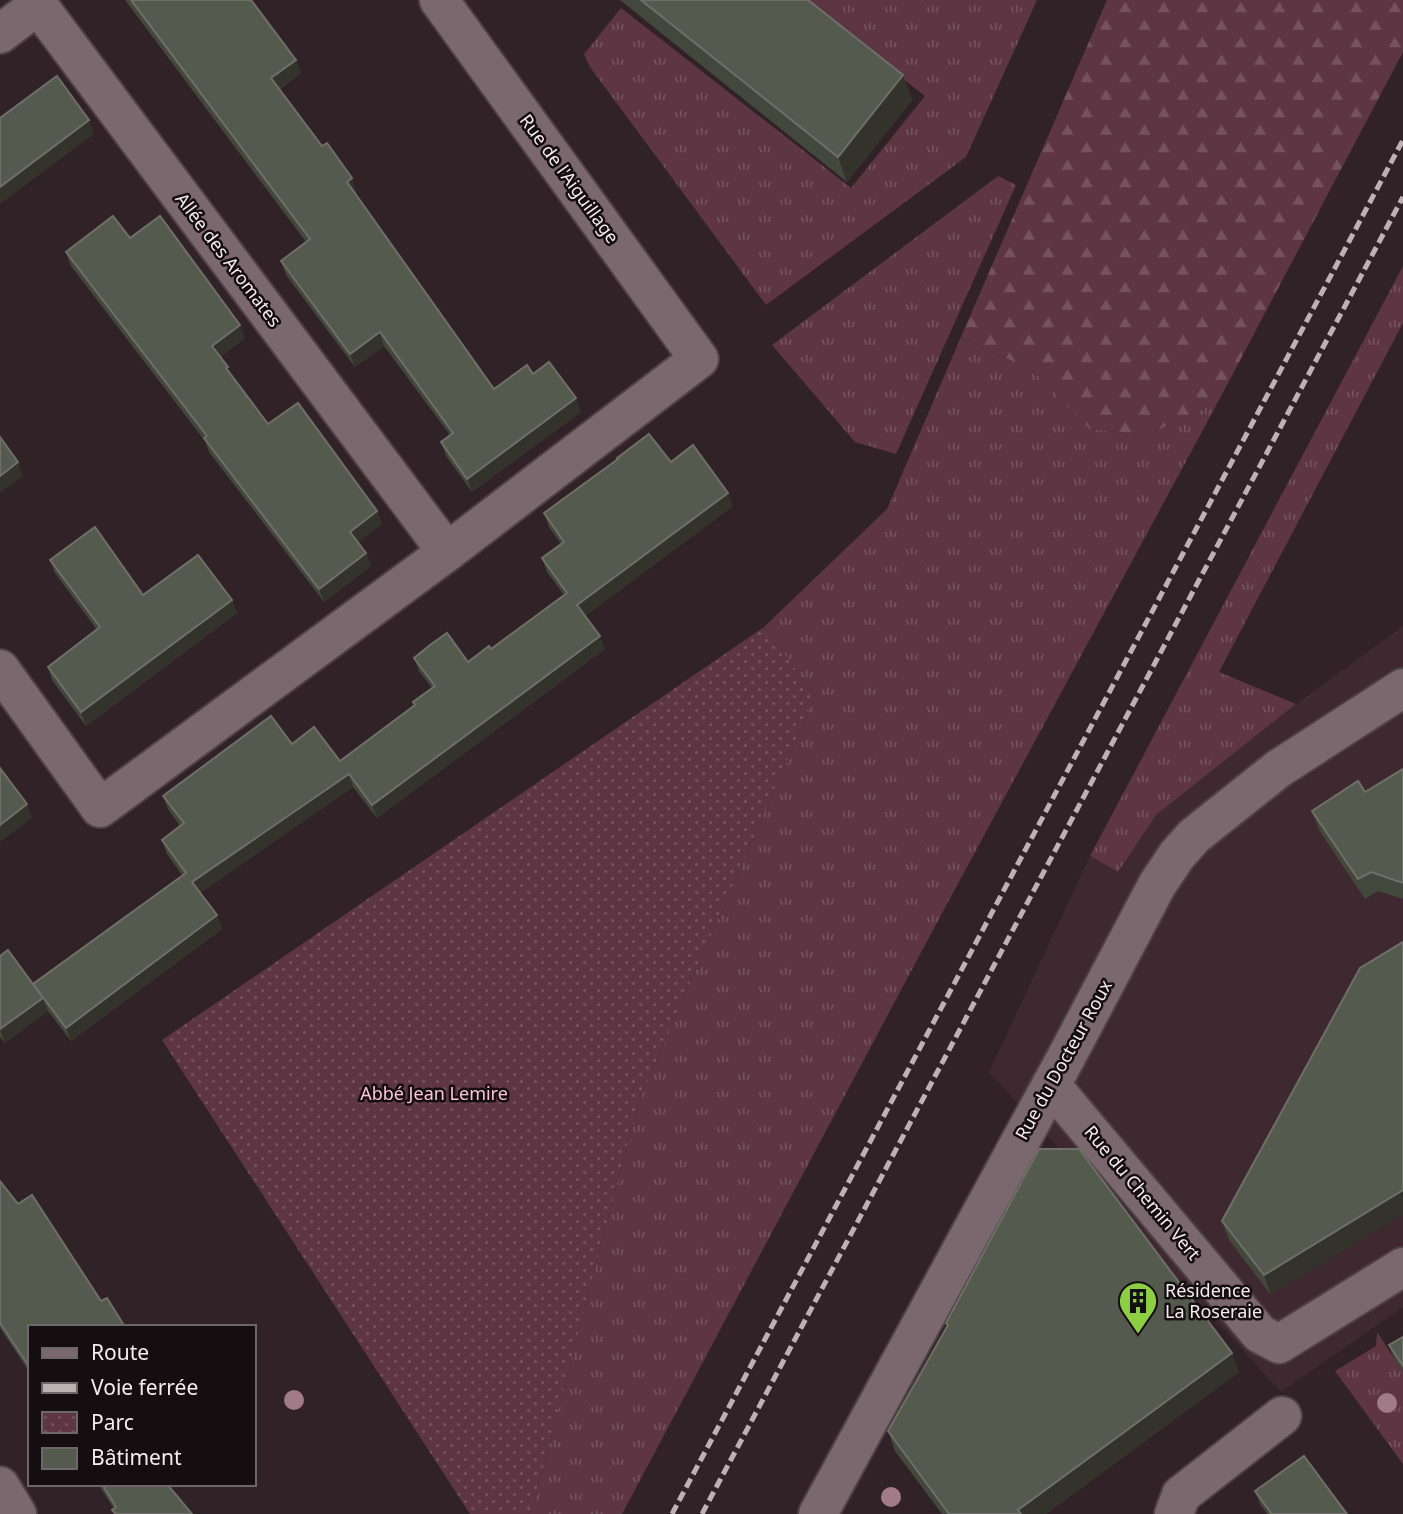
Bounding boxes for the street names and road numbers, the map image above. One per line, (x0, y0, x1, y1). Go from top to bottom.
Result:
street label: Rue de l'Aiguillage (515, 109, 625, 248)
street label: Allée des Aromates (170, 187, 287, 331)
street label: Rue du Docteur Roux (1009, 975, 1117, 1144)
street label: Rue du Chemin Vert (1079, 1120, 1206, 1265)

